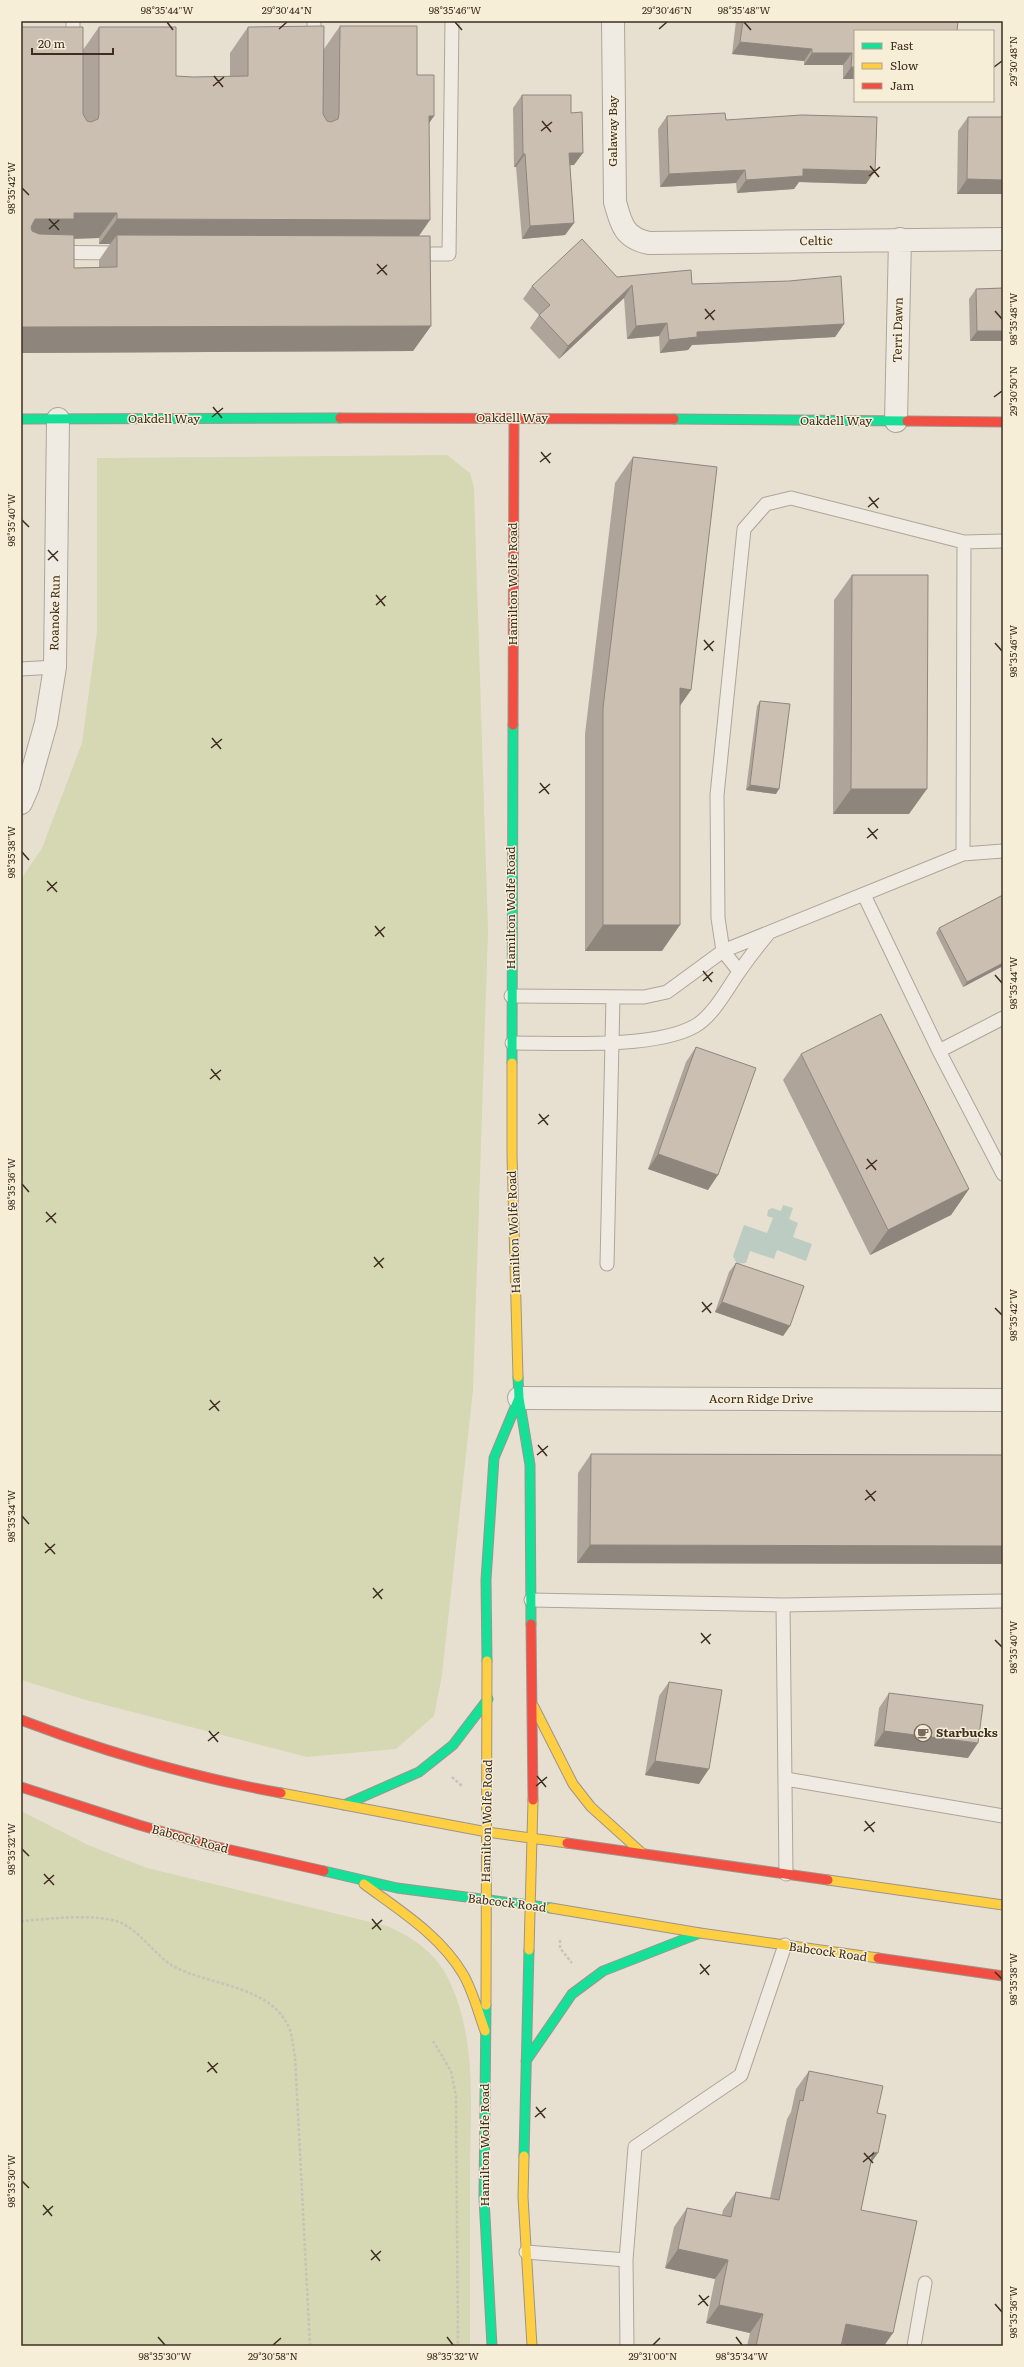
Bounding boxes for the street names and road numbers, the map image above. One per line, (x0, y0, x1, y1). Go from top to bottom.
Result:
street label: Galaway Bay (603, 95, 621, 167)
street label: Celtic (799, 231, 833, 249)
street label: Terri Dawn (887, 297, 907, 363)
street label: Oakdell Way (476, 408, 548, 426)
street label: Oakdell Way (128, 409, 200, 427)
street label: Oakdell Way (800, 411, 872, 429)
street label: Hamilton Wolfe Road (503, 522, 521, 646)
street label: Roanoke Run (44, 575, 64, 651)
street label: Hamilton Wolfe Road (501, 846, 519, 970)
street label: Hamilton Wolfe Road (502, 1170, 524, 1294)
street label: Acorn Ridge Drive (709, 1389, 813, 1407)
street label: Hamilton Wolfe Road (476, 1759, 496, 1883)
street label: Babcock Road (150, 1819, 231, 1857)
street label: Babcock Road (467, 1888, 548, 1916)
street label: Babcock Road (788, 1937, 869, 1966)
street label: Hamilton Wolfe Road (475, 2083, 493, 2207)

